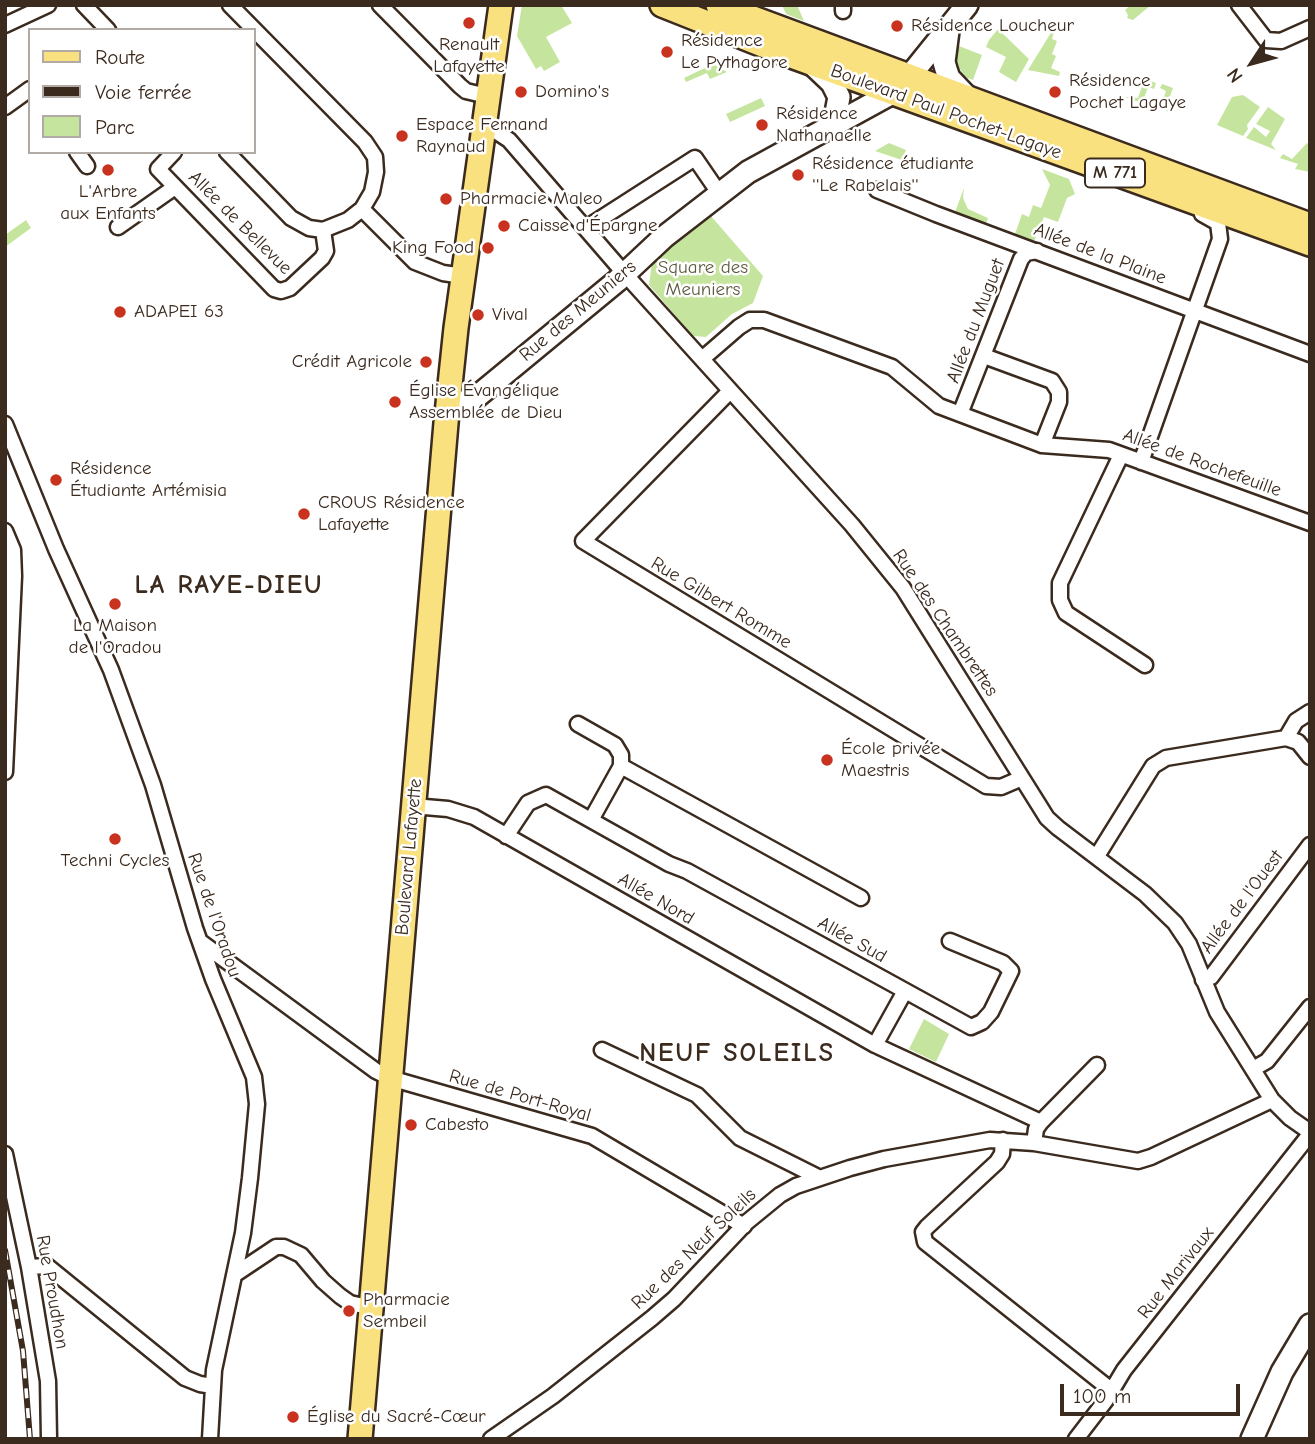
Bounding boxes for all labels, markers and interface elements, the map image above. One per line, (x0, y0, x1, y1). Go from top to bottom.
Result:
marker: Renault Lafayette (461, 15, 477, 31)
place label: Résidence Loucheur (911, 15, 1074, 37)
marker: Résidence Loucheur (889, 18, 905, 34)
legend (28, 28, 256, 154)
north arrow (1217, 28, 1287, 98)
place label: Résidence Le Pythagore (681, 30, 787, 74)
place label: Renault Lafayette (433, 34, 505, 78)
marker: Résidence Le Pythagore (659, 44, 675, 60)
text: Route (95, 45, 145, 69)
street label: Boulevard Paul Pochet-Lagaye (827, 60, 1065, 164)
text: N (1222, 64, 1248, 87)
place label: Résidence Pochet Lagaye (1069, 70, 1186, 114)
text: Voie ferrée (95, 80, 192, 104)
place label: Domino's (535, 81, 609, 103)
marker: Domino's (513, 84, 529, 100)
marker: Résidence Pochet Lagaye (1047, 84, 1063, 100)
place label: Résidence Nathanaelle (776, 103, 871, 147)
place label: Espace Fernand Raynaud (416, 114, 548, 158)
text: Parc (95, 115, 135, 139)
marker: Résidence Nathanaelle (754, 117, 770, 133)
marker: Espace Fernand Raynaud (394, 128, 410, 144)
place label: Résidence étudiante ''Le Rabelais'' (812, 153, 974, 197)
road number: M 771 (1085, 158, 1145, 188)
marker: L'Arbre aux Enfants (100, 162, 116, 178)
street label: Allée de Bellevue (184, 167, 296, 279)
marker: Résidence étudiante ''Le Rabelais'' (790, 167, 806, 183)
place label: L'Arbre aux Enfants (60, 181, 156, 225)
place label: Pharmacie Maleo (460, 188, 602, 210)
marker: Pharmacie Maleo (438, 191, 454, 207)
place label: Caisse d'Épargne (518, 215, 658, 237)
marker: Caisse d'Épargne (496, 218, 512, 234)
street label: Allée de la Plaine (1031, 218, 1169, 290)
place label: King Food (392, 237, 474, 259)
marker: King Food (480, 240, 496, 256)
street label: Rue des Meuniers (515, 255, 641, 367)
street label: Allée du Muguet (942, 256, 1010, 386)
park label: Square des Meuniers (658, 257, 748, 301)
place label: ADAPEI 63 (134, 301, 224, 323)
marker: ADAPEI 63 (112, 304, 128, 320)
place label: Vival (492, 304, 528, 326)
marker: Vival (470, 307, 486, 323)
place label: Crédit Agricole (292, 351, 412, 373)
marker: Crédit Agricole (418, 354, 434, 370)
place label: Église Évangélique Assemblée de Dieu (409, 380, 562, 424)
marker: Église Évangélique Assemblée de Dieu (387, 394, 403, 410)
street label: Allée de Rochefeuille (1120, 424, 1284, 502)
place label: Résidence Étudiante Artémisia (70, 458, 227, 502)
marker: Résidence Étudiante Artémisia (48, 472, 64, 488)
place label: CROUS Résidence Lafayette (318, 492, 465, 536)
marker: CROUS Résidence Lafayette (296, 506, 312, 522)
street label: Rue des Chambrettes (887, 545, 1003, 701)
street label: Rue Gilbert Romme (647, 552, 795, 654)
district label: LA RAYE-DIEU (136, 570, 322, 602)
marker: La Maison de l'Oradou (107, 596, 123, 612)
place label: La Maison de l'Oradou (69, 615, 161, 659)
place label: École privée Maestris (841, 738, 940, 782)
marker: École privée Maestris (819, 752, 835, 768)
street label: Boulevard Lafayette (391, 778, 427, 936)
marker: Techni Cycles (107, 831, 123, 847)
street label: Allée de l'Ouest (1196, 846, 1288, 958)
place label: Techni Cycles (60, 850, 170, 872)
street label: Rue de l'Oradou (182, 850, 246, 980)
street label: Allée Nord (614, 868, 698, 930)
street label: Allée Sud (814, 912, 890, 968)
district label: NEUF SOLEILS (641, 1038, 833, 1070)
street label: Rue de Port-Royal (446, 1065, 594, 1127)
place label: Cabesto (425, 1114, 489, 1136)
marker: Cabesto (403, 1117, 419, 1133)
street label: Rue des Neuf Soleils (627, 1184, 761, 1314)
street label: Rue Marivaux (1133, 1222, 1219, 1324)
street label: Rue Proudhon (31, 1233, 73, 1351)
place label: Pharmacie Sembeil (363, 1289, 450, 1333)
marker: Pharmacie Sembeil (341, 1303, 357, 1319)
scale bar (1063, 1370, 1243, 1414)
text: 100 m (1073, 1384, 1131, 1408)
place label: Église du Sacré-Cœur (307, 1406, 486, 1428)
marker: Église du Sacré-Cœur (285, 1409, 301, 1425)

